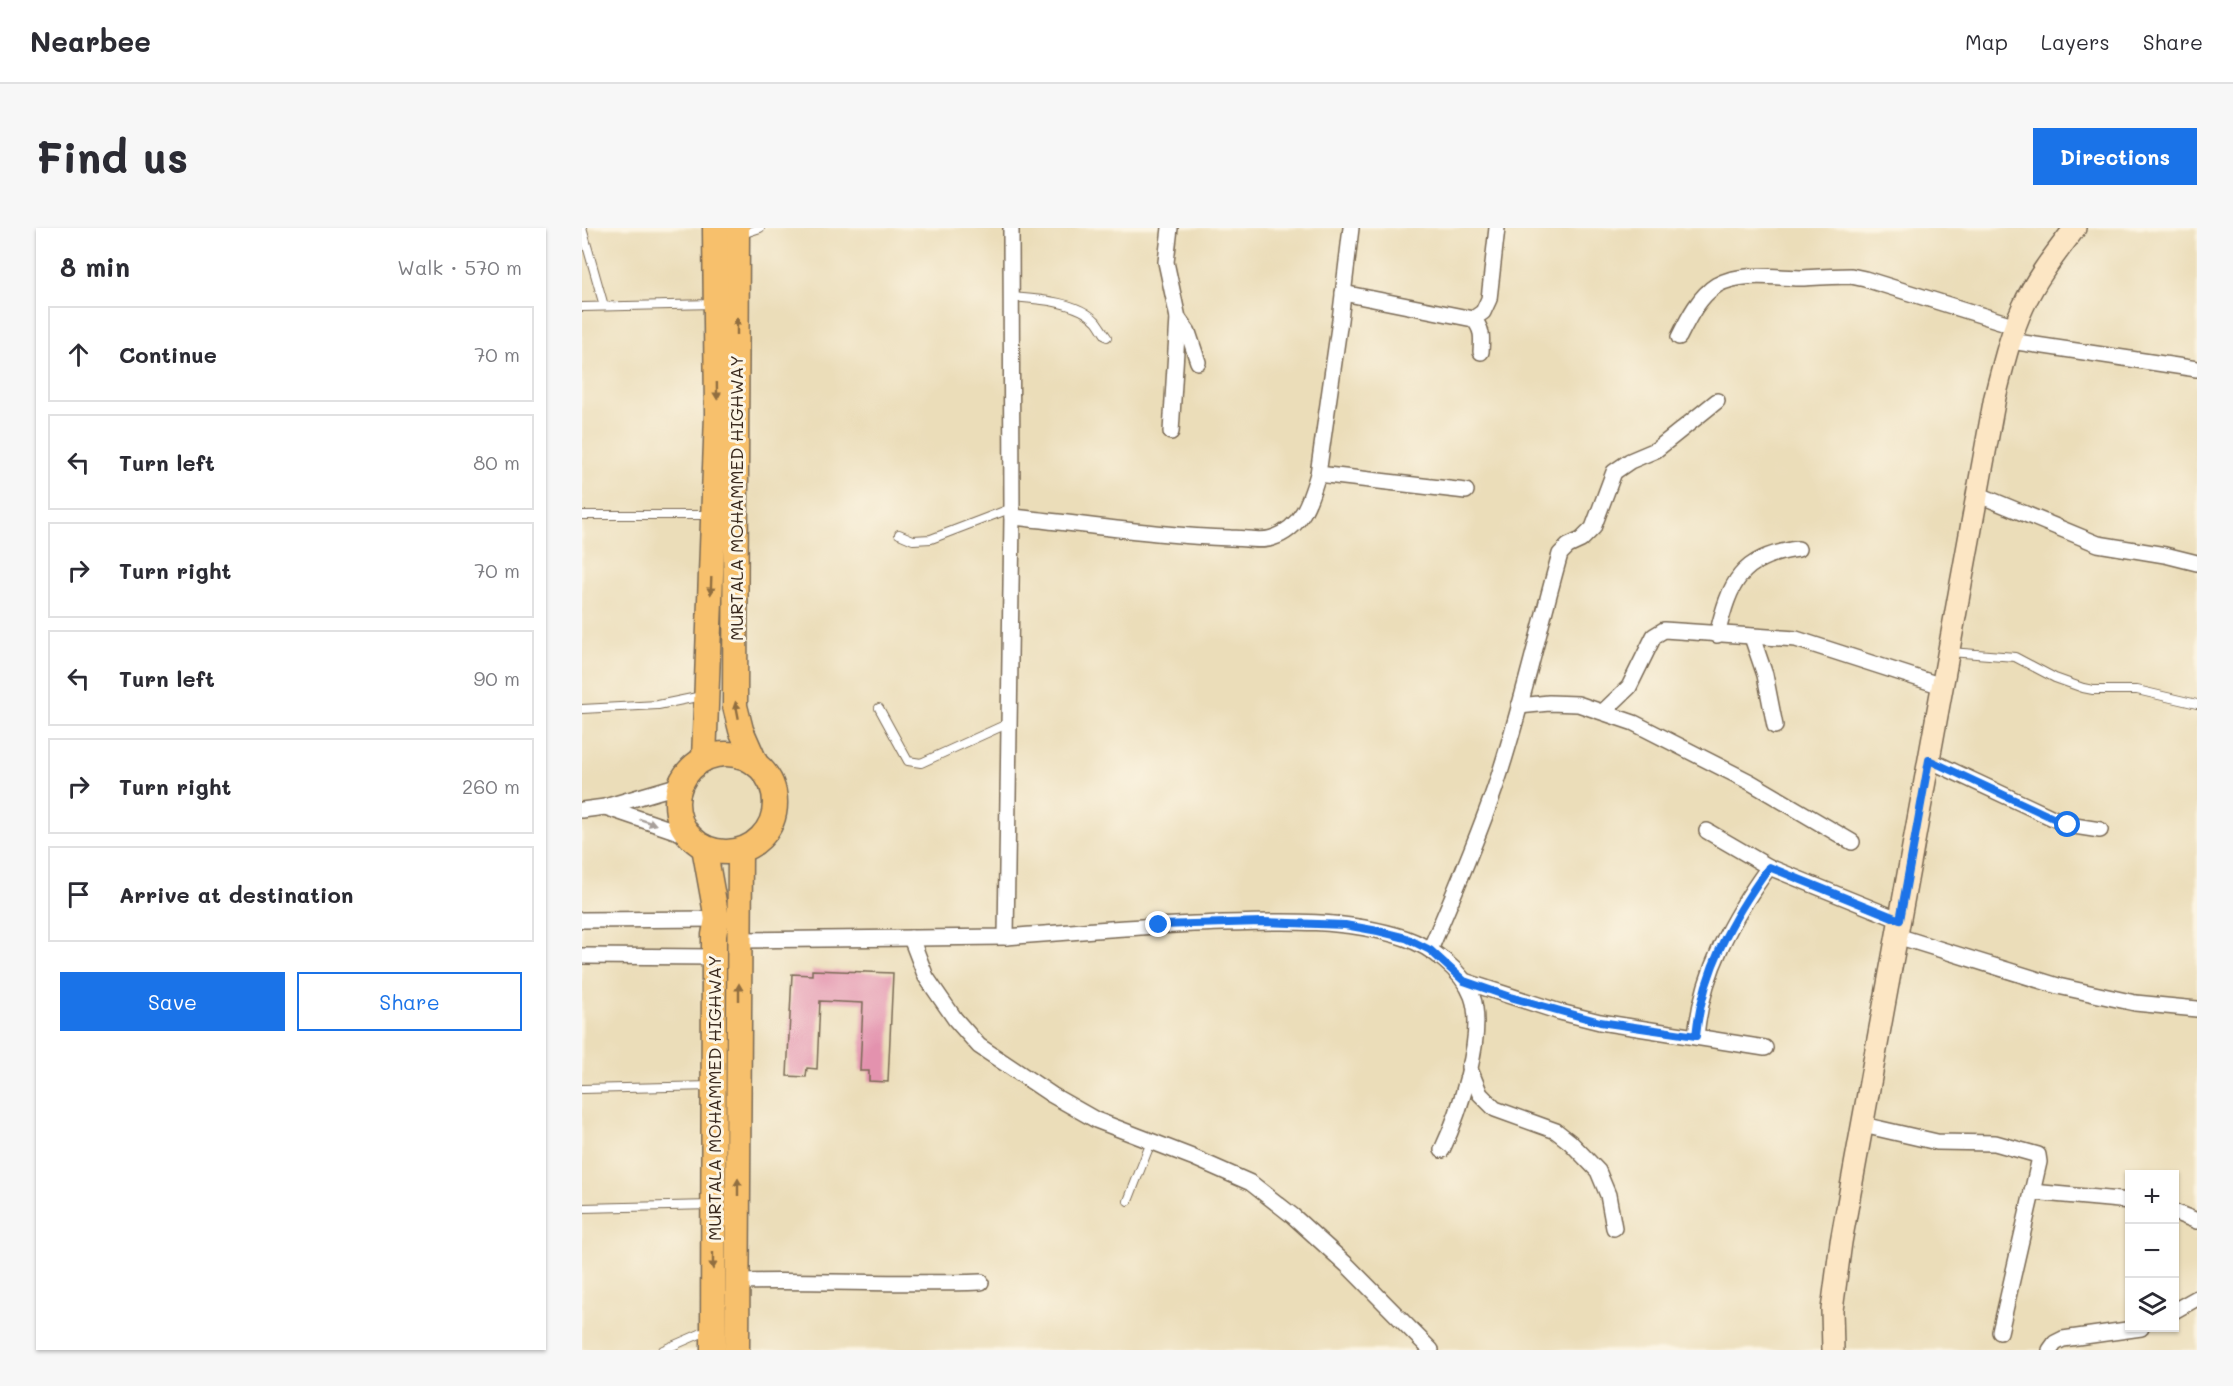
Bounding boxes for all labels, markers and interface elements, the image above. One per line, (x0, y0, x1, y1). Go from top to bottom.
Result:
text: Nearbee (30, 23, 151, 59)
text: Map (1965, 28, 2008, 55)
text: Layers (2041, 28, 2110, 55)
text: Share (2143, 28, 2203, 55)
button: Directions (2033, 128, 2197, 185)
text: Find us (36, 129, 188, 184)
text: 8 min (60, 250, 130, 284)
text: Walk · 570 m (397, 254, 522, 280)
one-way arrow (732, 316, 742, 335)
icon: ahead (62, 338, 95, 371)
text: Continue (119, 340, 217, 369)
text: 70 m (474, 341, 520, 367)
street label: MURTALA MOHAMMED HIGHWAY (724, 355, 748, 641)
one-way arrow (712, 382, 722, 401)
icon: left (62, 446, 95, 479)
text: Turn left (119, 448, 215, 477)
text: 80 m (473, 449, 520, 475)
icon: right (62, 554, 95, 587)
text: Turn right (119, 556, 231, 585)
text: 70 m (474, 557, 520, 583)
one-way arrow (706, 577, 715, 596)
icon: left (62, 662, 95, 695)
text: Turn left (119, 664, 215, 693)
text: 90 m (474, 665, 520, 691)
one-way arrow (732, 700, 741, 719)
icon: right (62, 770, 95, 803)
text: Turn right (119, 772, 231, 801)
text: 260 m (462, 773, 520, 799)
route start (2054, 811, 2080, 837)
one-way arrow (639, 817, 657, 827)
icon: arrive (62, 878, 95, 911)
text: Arrive at destination (119, 880, 354, 909)
route end (1145, 911, 1171, 937)
street label: MURTALA MOHAMMED HIGHWAY (702, 955, 726, 1241)
button: Save (60, 972, 285, 1031)
button: Share (297, 972, 522, 1031)
one-way arrow (734, 982, 744, 1001)
map controls (2125, 1170, 2179, 1332)
button: + (2125, 1170, 2179, 1224)
one-way arrow (733, 1177, 743, 1196)
button: − (2125, 1224, 2179, 1278)
one-way arrow (708, 1252, 718, 1271)
button: layers (2125, 1278, 2179, 1332)

